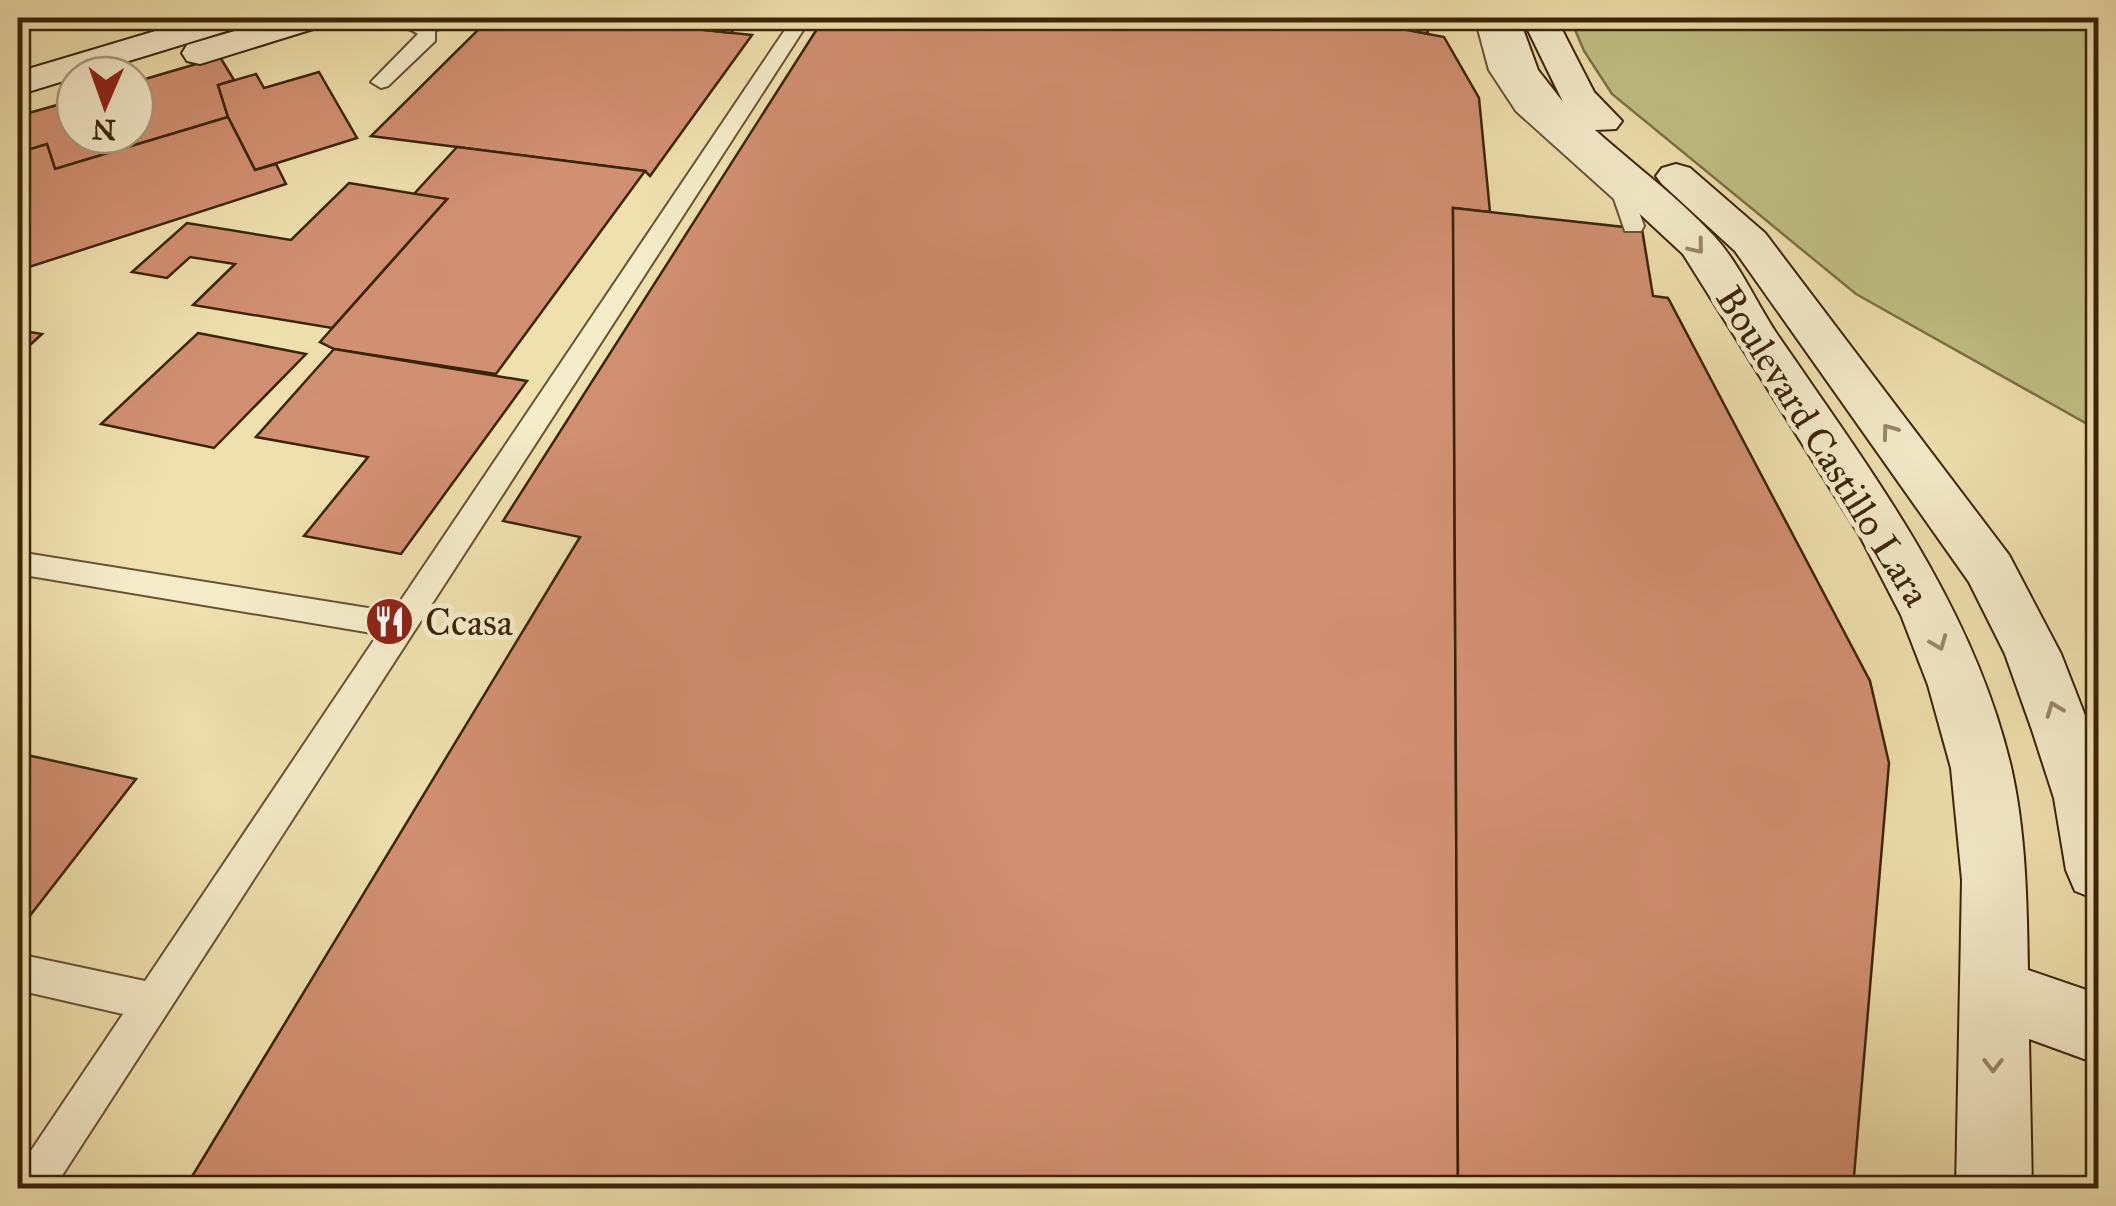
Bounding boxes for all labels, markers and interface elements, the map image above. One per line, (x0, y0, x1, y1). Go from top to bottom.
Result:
north arrow (55, 55, 155, 155)
text: N (91, 112, 117, 147)
one-way arrow (1686, 235, 1703, 253)
street label: Boulevard Castillo Lara (1706, 278, 1941, 615)
one-way arrow (1883, 424, 1900, 442)
restaurant icon: Ccasa (364, 596, 416, 648)
place label: Ccasa (425, 599, 514, 645)
one-way arrow (1928, 633, 1948, 650)
one-way arrow (2045, 701, 2065, 719)
one-way arrow (1982, 1058, 2004, 1074)

